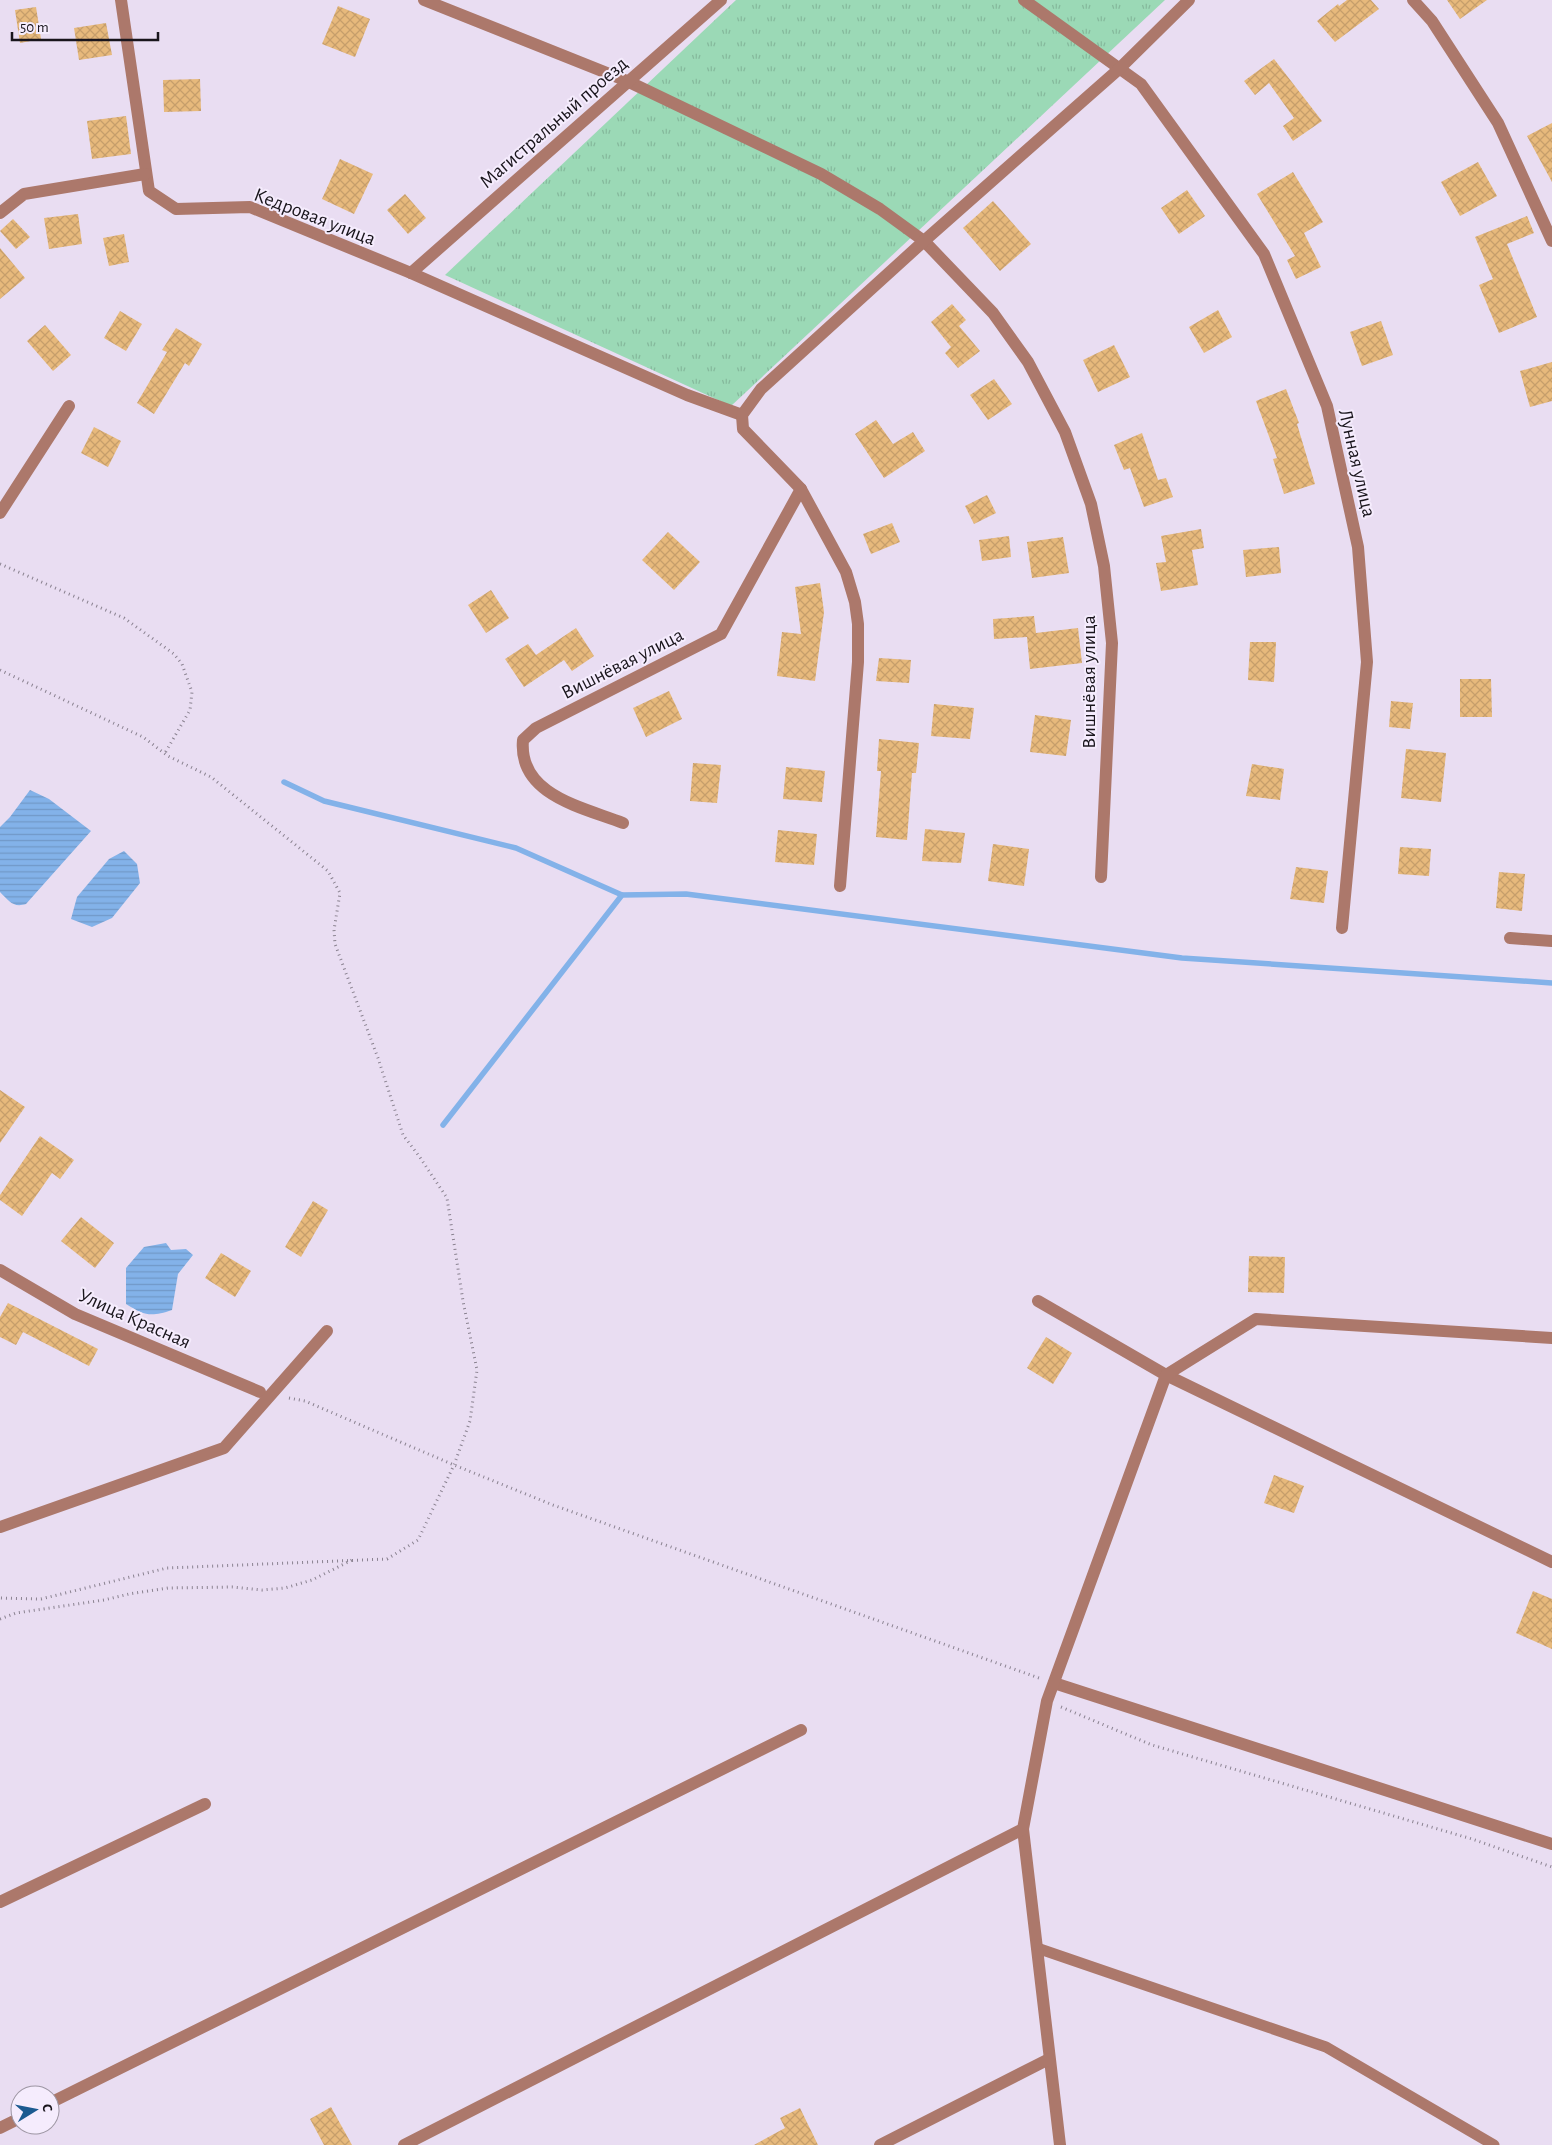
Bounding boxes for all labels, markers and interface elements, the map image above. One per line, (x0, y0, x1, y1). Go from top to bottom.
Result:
scale bar (12, 10, 159, 42)
text: 50 m (20, 20, 49, 35)
street label: Магистральный проезд (476, 53, 631, 192)
street label: Кедровая улица (251, 185, 378, 249)
street label: Лунная улица (1335, 407, 1379, 519)
street label: Вишнёвая улица (1079, 615, 1099, 749)
street label: Вишнёвая улица (558, 625, 687, 703)
street label: Улица Красная (75, 1285, 194, 1353)
north arrow (10, 2085, 60, 2135)
text: С (39, 2103, 54, 2113)

